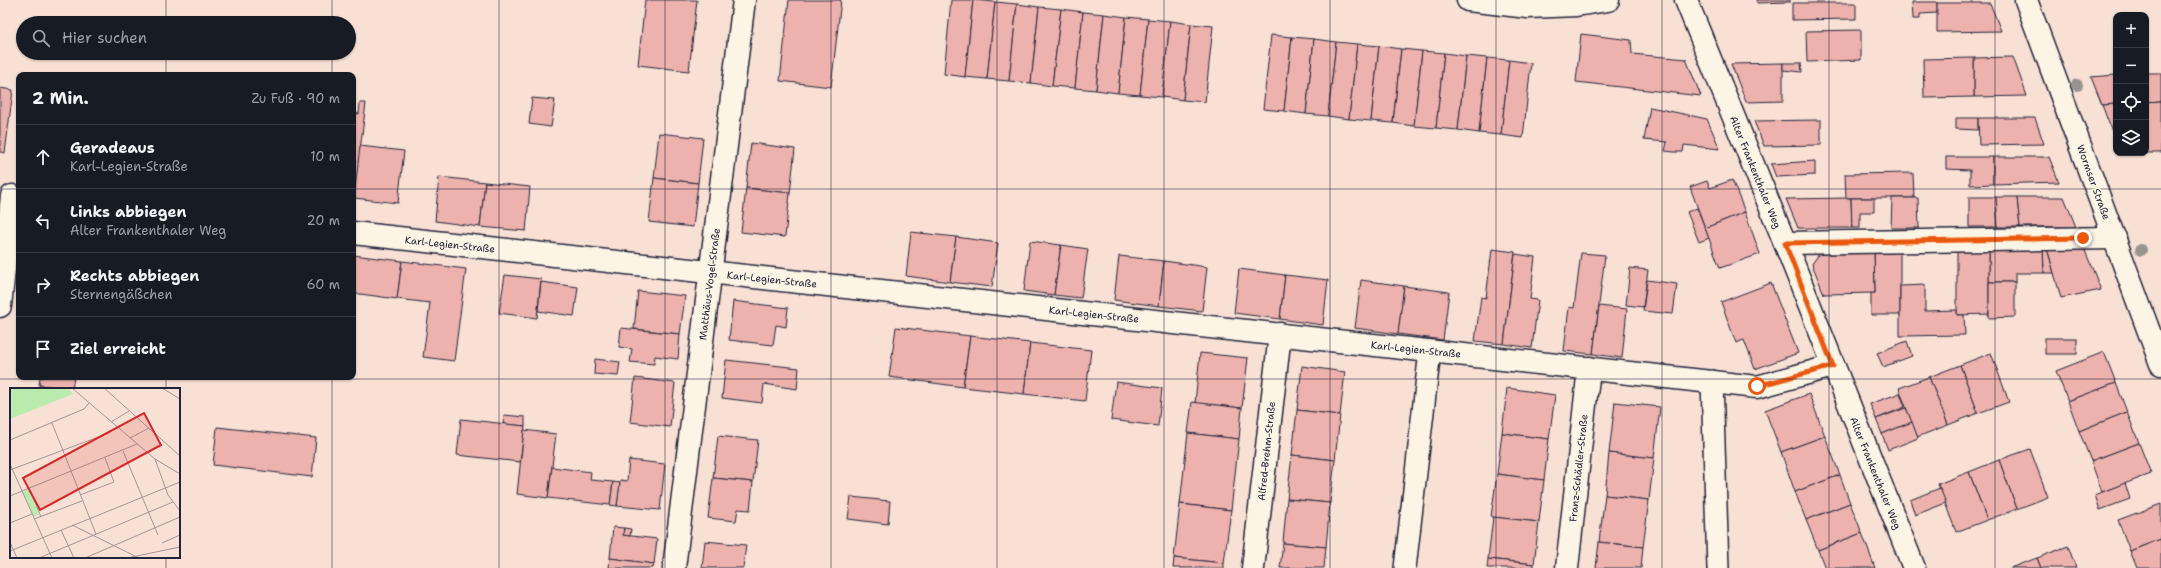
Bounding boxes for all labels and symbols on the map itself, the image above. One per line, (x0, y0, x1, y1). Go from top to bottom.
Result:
street label: Alter Frankenthaler Weg (1727, 114, 1784, 230)
street label: Wormser Straße (2074, 143, 2113, 222)
street label: Matthäus-Vogel-Straße (696, 227, 723, 341)
route end (2074, 229, 2092, 247)
street label: Karl-Legien-Straße (404, 233, 496, 256)
street label: Karl-Legien-Straße (726, 268, 818, 291)
street label: Karl-Legien-Straße (1048, 303, 1140, 326)
street label: Karl-Legien-Straße (1370, 338, 1462, 361)
route start (1748, 377, 1766, 395)
inset map (10, 388, 180, 558)
street label: Alfred-Brehm-Straße (1255, 400, 1278, 501)
street label: Franz-Schädler-Straße (1566, 413, 1591, 523)
street label: Alter Frankenthaler Weg (1847, 415, 1904, 531)

